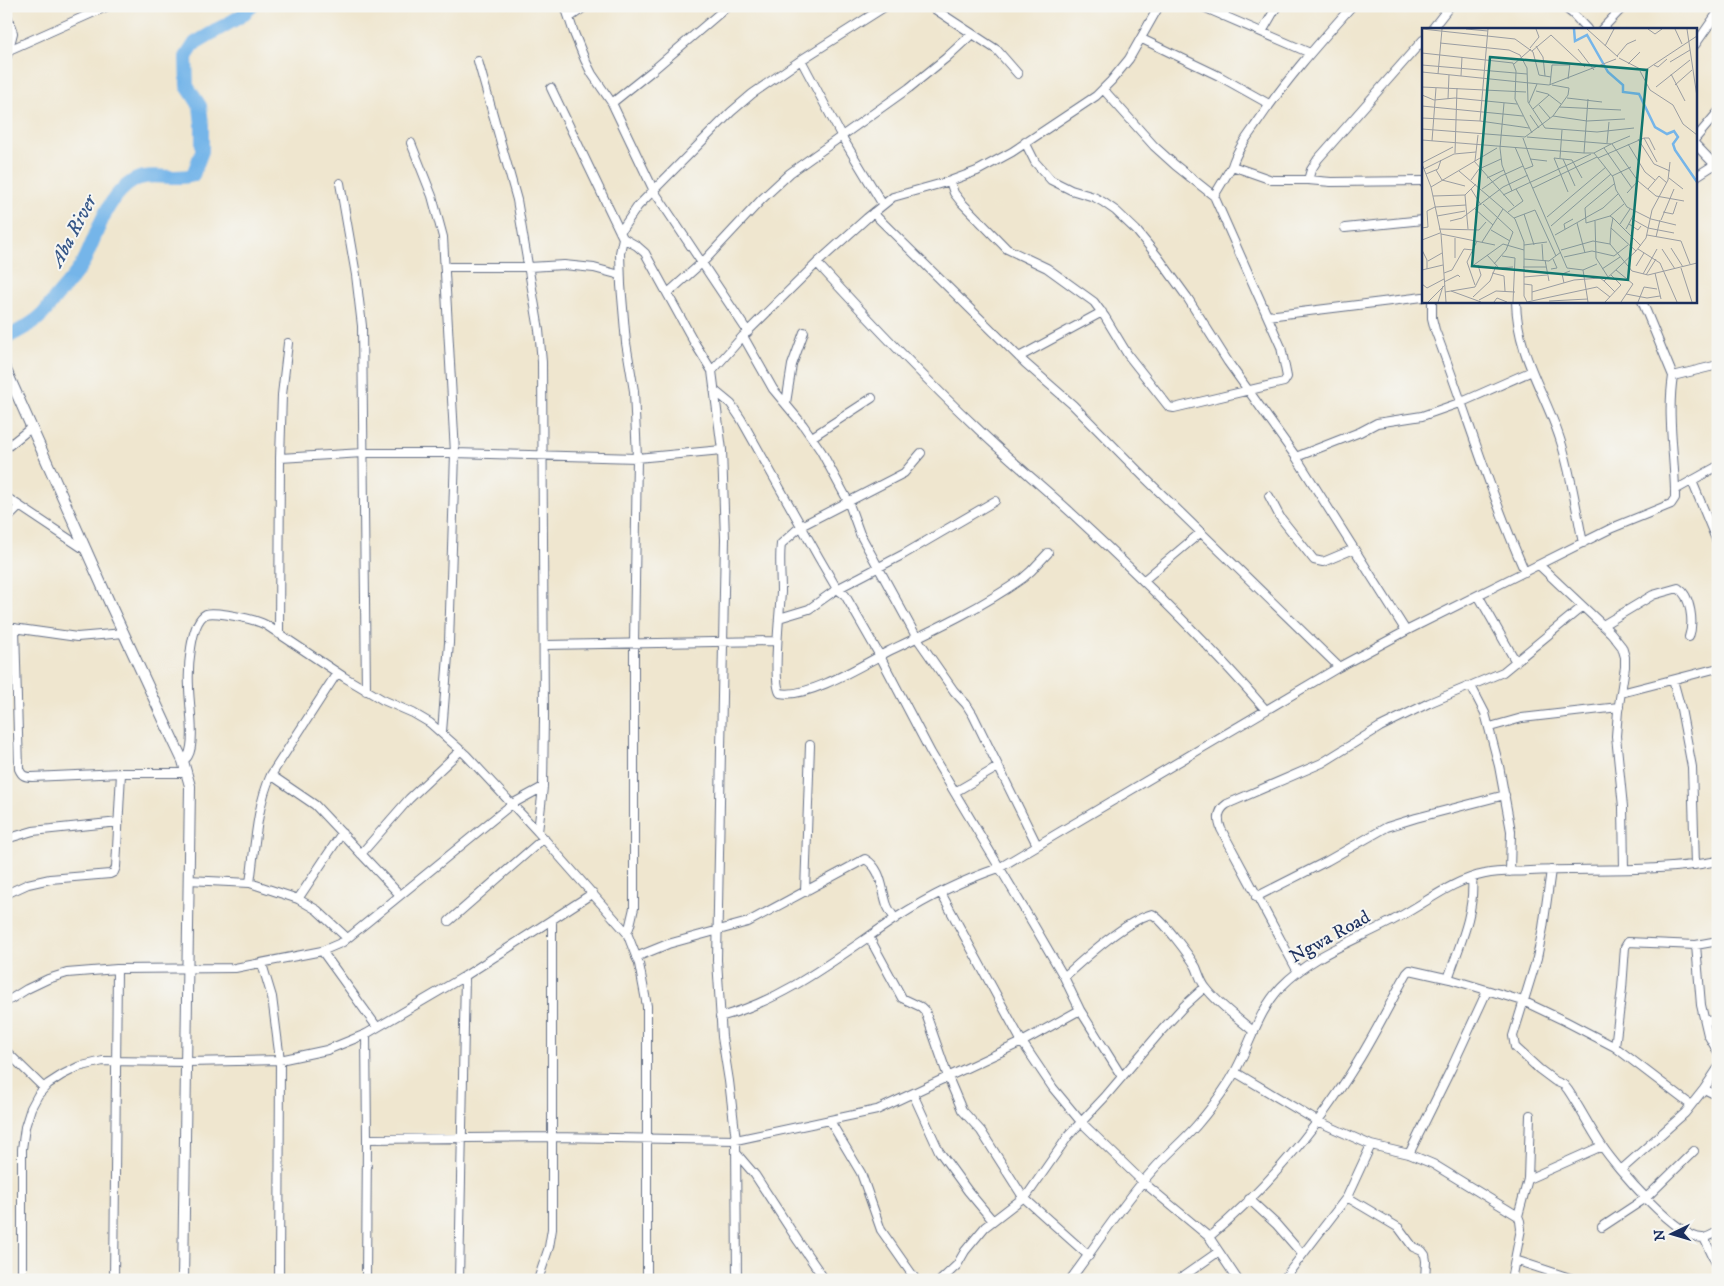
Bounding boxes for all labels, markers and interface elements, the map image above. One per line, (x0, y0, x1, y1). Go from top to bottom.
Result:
inset map (1422, 28, 1696, 302)
water label: Aba River (44, 189, 104, 273)
street label: Ngwa Road (1286, 905, 1375, 968)
north arrow (1646, 1208, 1696, 1258)
text: N (1651, 1228, 1670, 1242)

